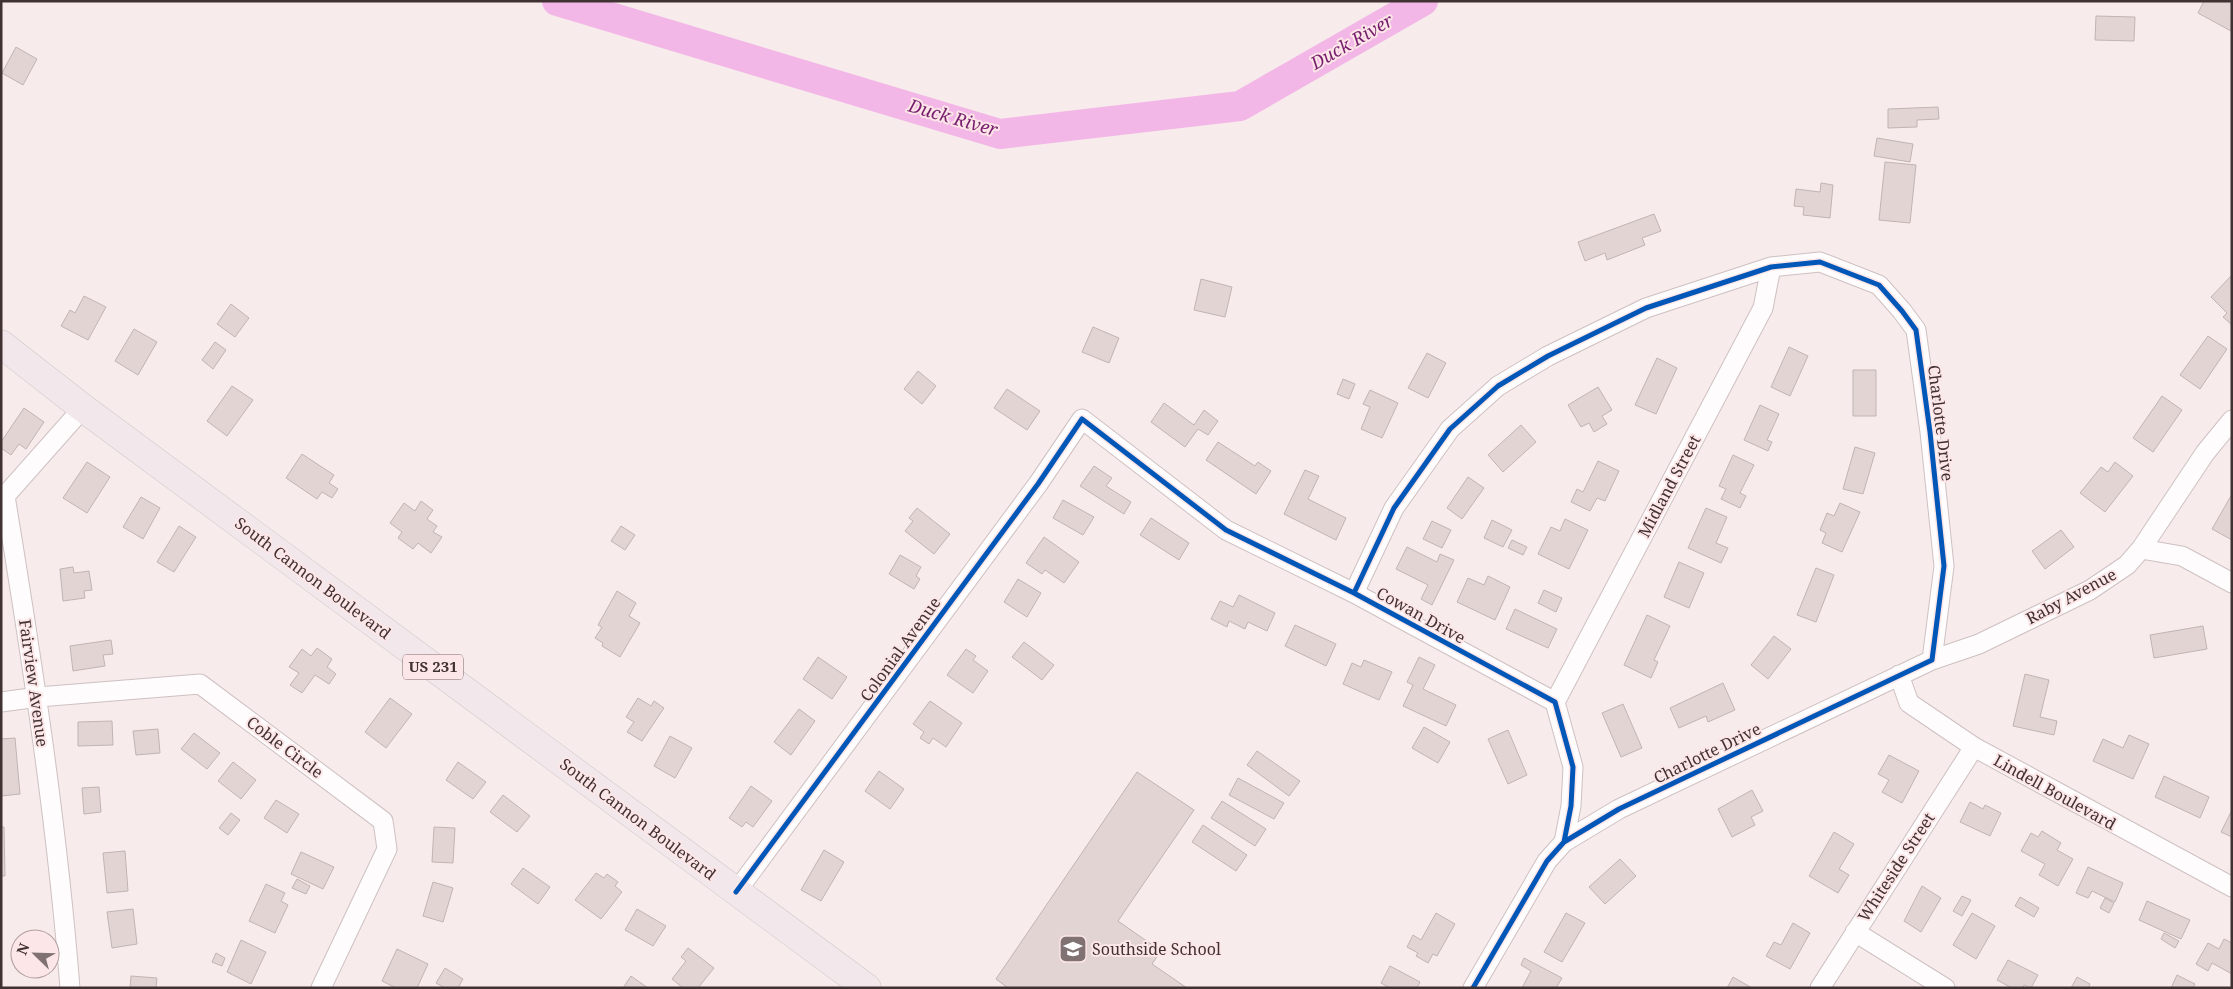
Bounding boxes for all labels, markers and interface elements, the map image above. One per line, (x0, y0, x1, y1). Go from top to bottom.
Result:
water label: Duck River (1305, 7, 1398, 75)
water label: Duck River (905, 93, 1001, 141)
street label: Charlotte Drive (1923, 364, 1959, 482)
street label: Midland Street (1633, 431, 1705, 541)
street label: South Cannon Boulevard (230, 512, 396, 644)
street label: Raby Avenue (2022, 563, 2120, 629)
street label: Cowan Drive (1373, 582, 1469, 648)
street label: Colonial Avenue (855, 592, 945, 706)
street label: Fairview Avenue (14, 618, 54, 748)
road number: US 231 (403, 654, 463, 680)
street label: Coble Circle (242, 711, 328, 783)
street label: Charlotte Drive (1650, 718, 1764, 788)
street label: Lindell Boulevard (1990, 749, 2120, 835)
street label: South Cannon Boulevard (555, 753, 721, 885)
street label: Whiteside Street (1853, 808, 1940, 926)
north arrow (10, 929, 60, 979)
school or university icon: Southside School (1058, 934, 1088, 964)
place label: Southside School (1092, 938, 1221, 960)
text: N (12, 940, 33, 958)

